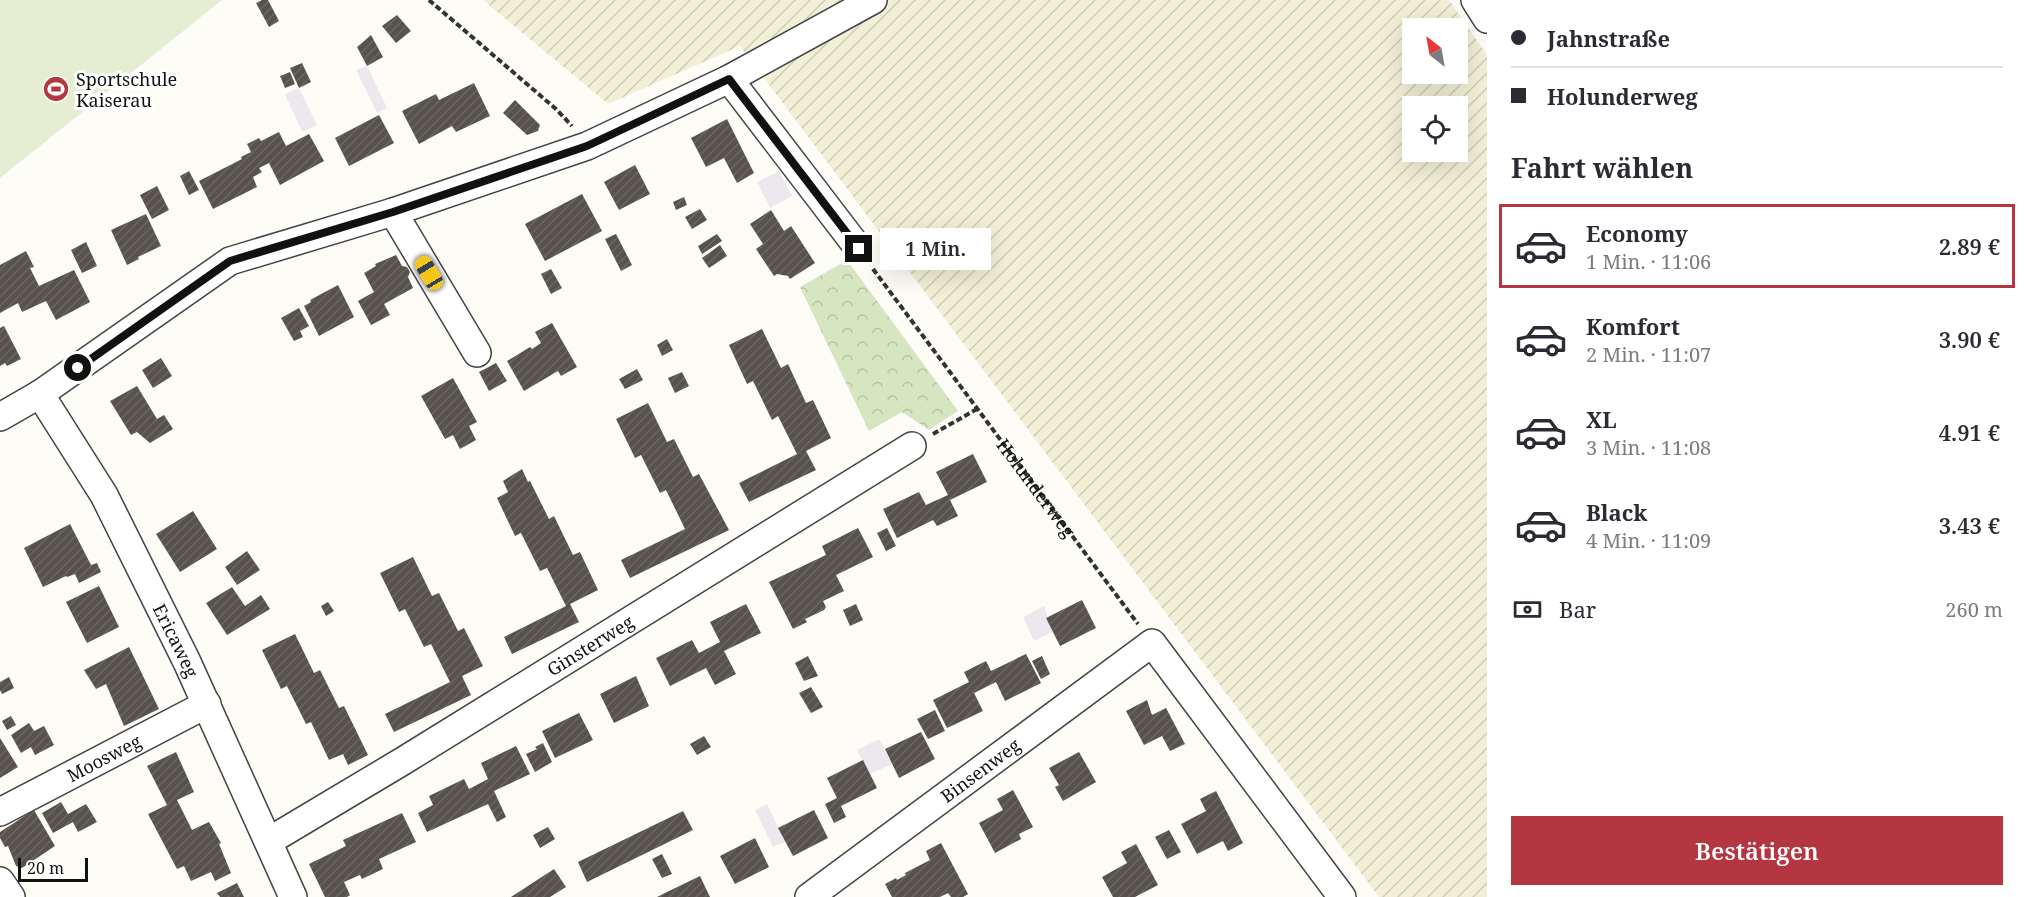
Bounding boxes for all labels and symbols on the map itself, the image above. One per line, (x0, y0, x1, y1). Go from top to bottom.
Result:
north arrow (1402, 18, 1468, 84)
place label: Sportschule Kaiserau (76, 67, 177, 112)
sports icon: Sportschule Kaiserau (41, 74, 71, 104)
callout: 1 Min. (880, 228, 991, 270)
route end (845, 235, 872, 262)
car (412, 253, 446, 293)
route start (64, 354, 91, 381)
street label: Holunderweg (992, 434, 1081, 542)
street label: Ericaweg (148, 600, 204, 681)
street label: Ginsterweg (542, 609, 638, 681)
street label: Moosweg (62, 728, 145, 787)
street label: Binsenweg (935, 733, 1025, 808)
scale bar (18, 855, 88, 882)

